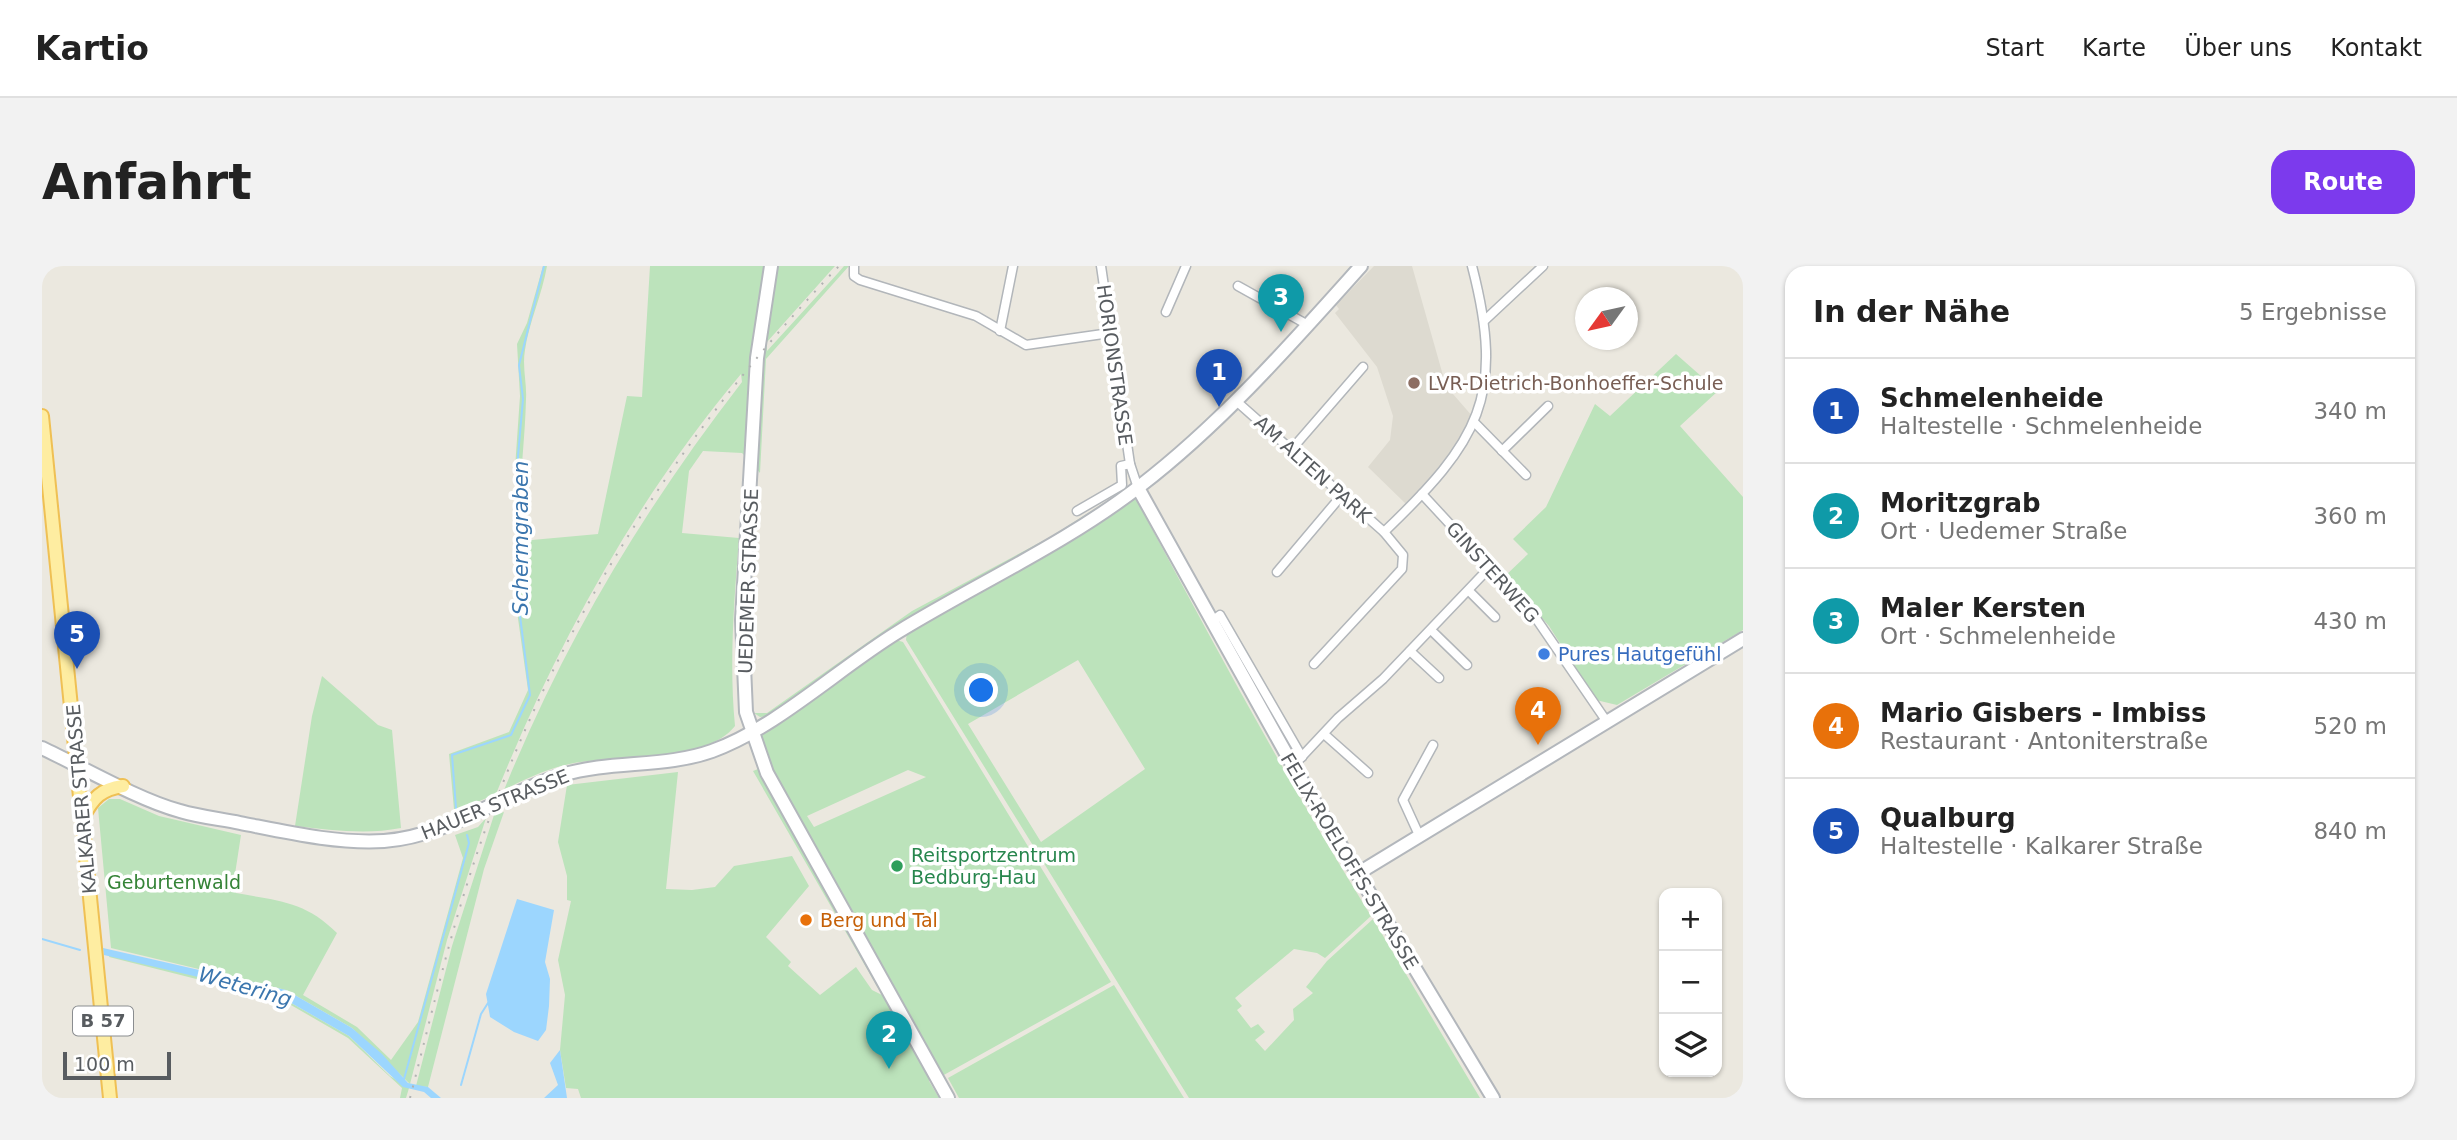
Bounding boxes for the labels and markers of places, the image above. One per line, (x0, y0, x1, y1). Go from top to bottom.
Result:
pin: 3 (1258, 274, 1304, 332)
pin: 1 (1196, 349, 1242, 407)
place label: LVR-Dietrich-Bonhoeffer-Schule (1428, 372, 1723, 394)
marker: LVR-Dietrich-Bonhoeffer-Schule (1406, 375, 1422, 391)
pin: 5 (54, 611, 100, 669)
place label: Pures Hautgefühl (1558, 643, 1721, 665)
marker: Pures Hautgefühl (1536, 646, 1552, 662)
pin: 4 (1515, 687, 1561, 745)
place label: Reitsportzentrum Bedburg-Hau (911, 844, 1076, 888)
marker: Reitsportzentrum Bedburg-Hau (889, 858, 905, 874)
place label: Berg und Tal (820, 909, 938, 931)
marker: Berg und Tal (798, 912, 814, 928)
pin: 2 (866, 1011, 912, 1069)

